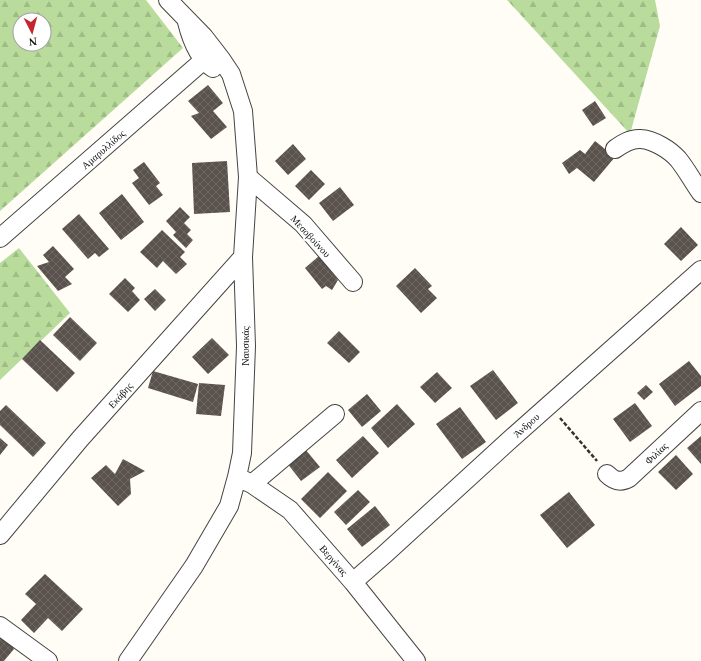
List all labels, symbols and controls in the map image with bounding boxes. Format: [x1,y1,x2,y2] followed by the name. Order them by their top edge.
[12,12,52,52] north arrow
[28,36,38,48] text: N
[79,128,127,171] street label: Αμαρυλλίδος
[289,213,333,260] street label: Μεσοβούνου
[240,326,251,366] street label: Ναυσικάς
[106,380,135,410] street label: Εκάβης
[511,411,541,440] street label: Άνδρου
[643,440,670,467] street label: Φιλίας
[317,543,350,578] street label: Βεργίνας

